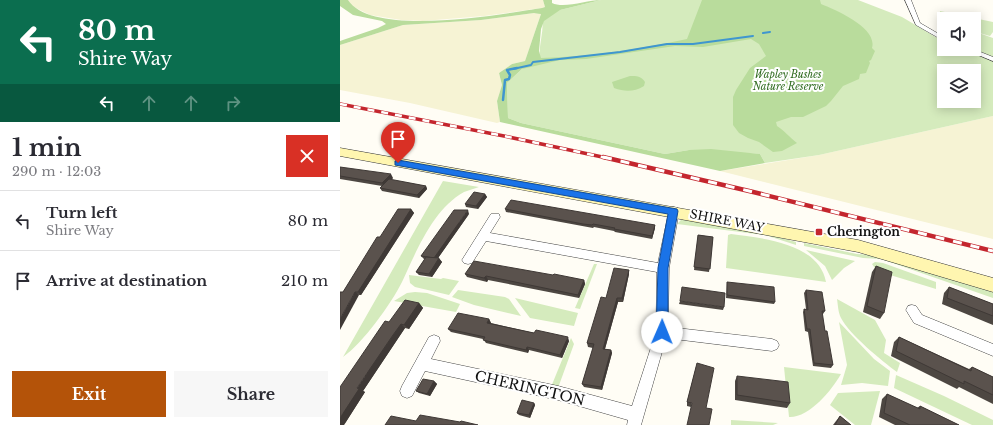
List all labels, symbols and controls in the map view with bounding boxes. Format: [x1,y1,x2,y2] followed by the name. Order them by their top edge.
[937,12,981,108] map controls
[937,12,981,56] button: sound
[78,13,155,48] text: 80 m
[12,16,64,68] icon: left
[78,48,172,70] text: Shire Way
[937,64,981,108] button: layers
[752,68,824,93] park label: Wapley Bushes Nature Reserve
[96,92,118,114] icon: left
[138,92,160,114] icon: ahead
[180,92,202,114] icon: ahead
[222,92,244,114] icon: right
[381,122,415,163] pin
[387,128,409,150] icon: arrive
[12,133,82,162] text: 1 min
[286,135,328,177] button: close
[12,163,101,180] text: 290 m · 12:03
[46,203,117,222] text: Turn left
[689,206,766,235] street label: SHIRE WAY
[12,210,34,232] icon: left
[288,211,328,230] text: 80 m
[46,222,114,239] text: Shire Way
[827,224,900,239] place label: Cherington
[814,227,824,237] marker: Cherington
[12,270,34,292] icon: arrive
[46,271,207,290] text: Arrive at destination
[281,271,328,290] text: 210 m
[641,311,683,353] position arrow
[473,367,587,409] street label: CHERINGTON
[12,371,166,417] button: Exit
[174,371,328,417] button: Share

